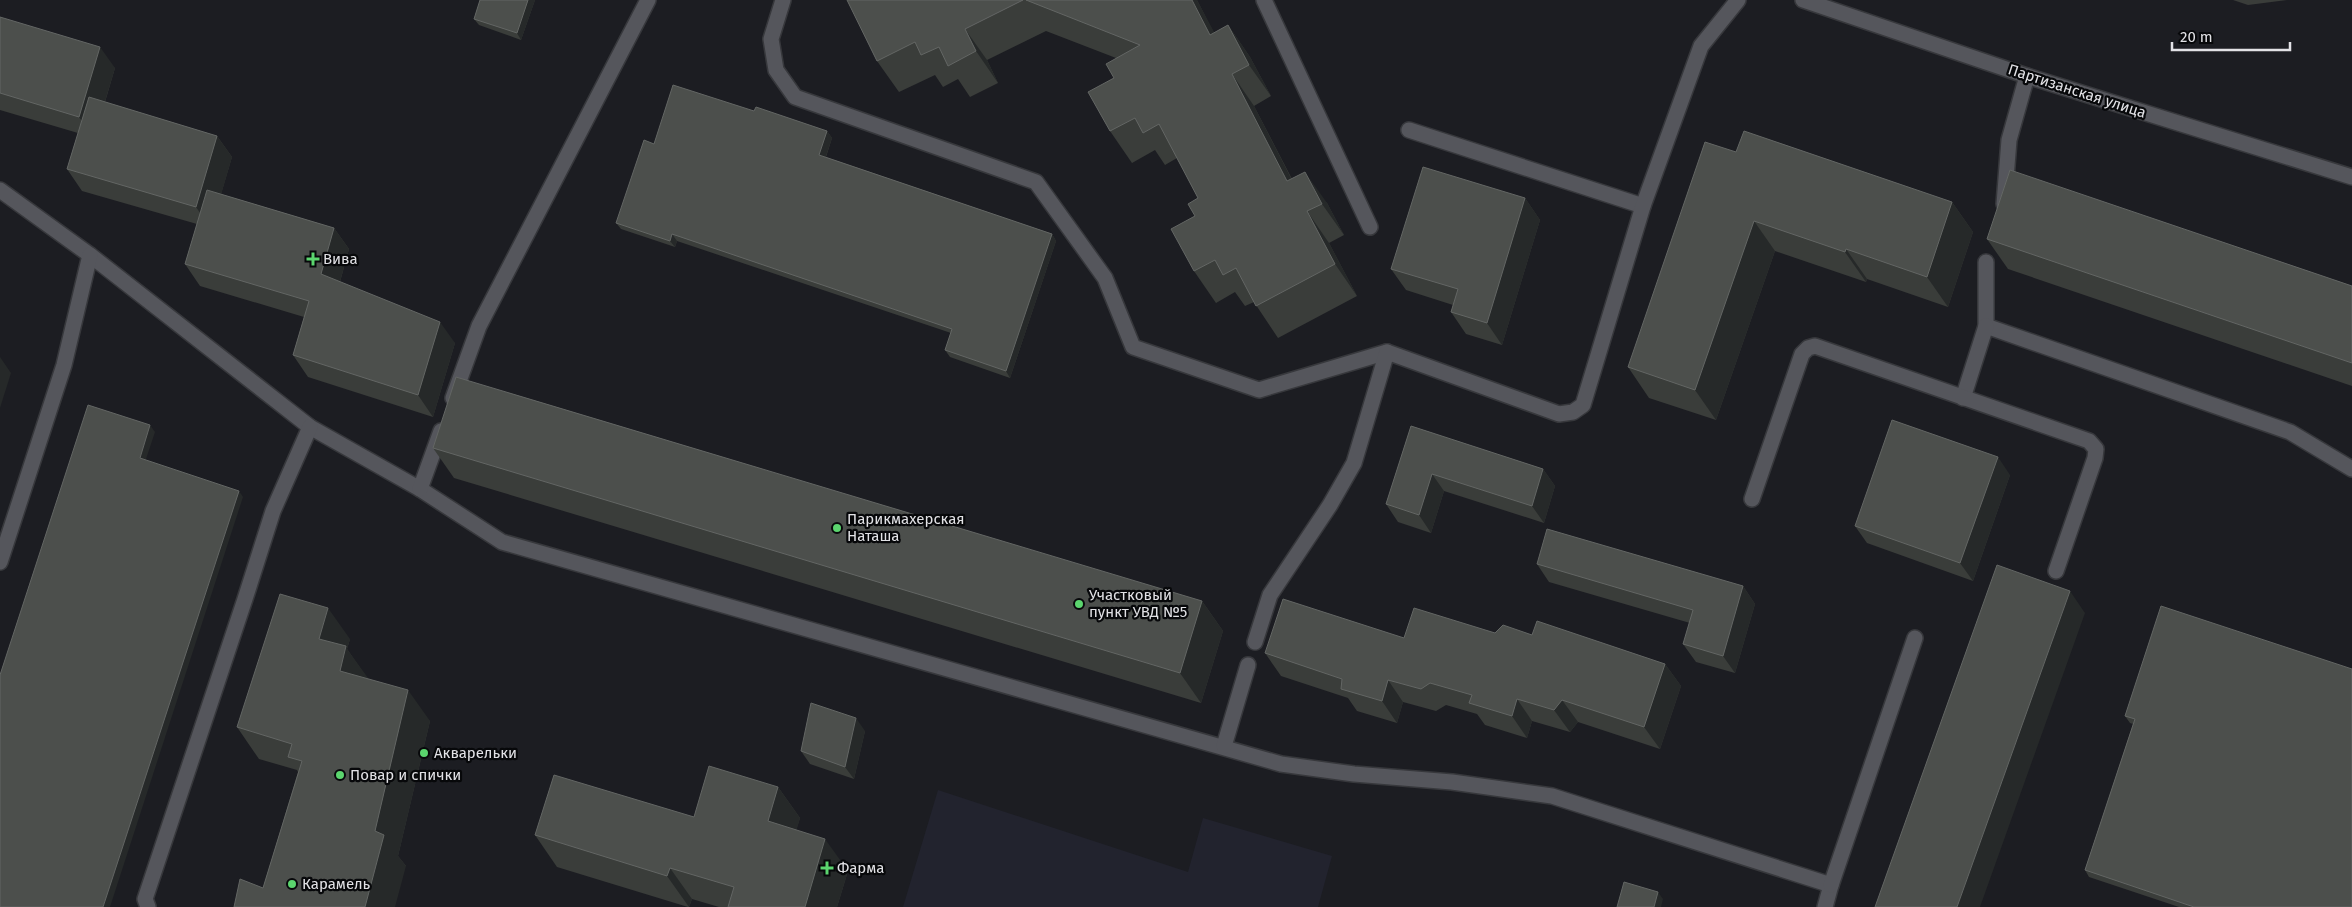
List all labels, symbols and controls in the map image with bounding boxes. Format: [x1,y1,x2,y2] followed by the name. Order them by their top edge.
[2172,20,2290,52] scale bar
[2180,28,2213,46] text: 20 m
[2006,60,2148,122] street label: Партизанская улица
[323,250,358,268] place label: Вива
[307,253,319,265] marker: Вива
[847,510,965,545] place label: Парикмахерская Наташа
[831,522,843,534] marker: Парикмахерская Наташа
[1089,586,1187,621] place label: Участковый пункт УВД №5
[1073,598,1085,610] marker: Участковый пункт УВД №5
[434,744,517,762] place label: Акварельки
[418,747,430,759] marker: Акварельки
[350,766,461,784] place label: Повар и спички
[334,769,346,781] marker: Повар и спички
[837,859,884,877] place label: Фарма
[821,862,833,874] marker: Фарма
[302,875,371,893] place label: Карамель
[286,878,298,890] marker: Карамель

